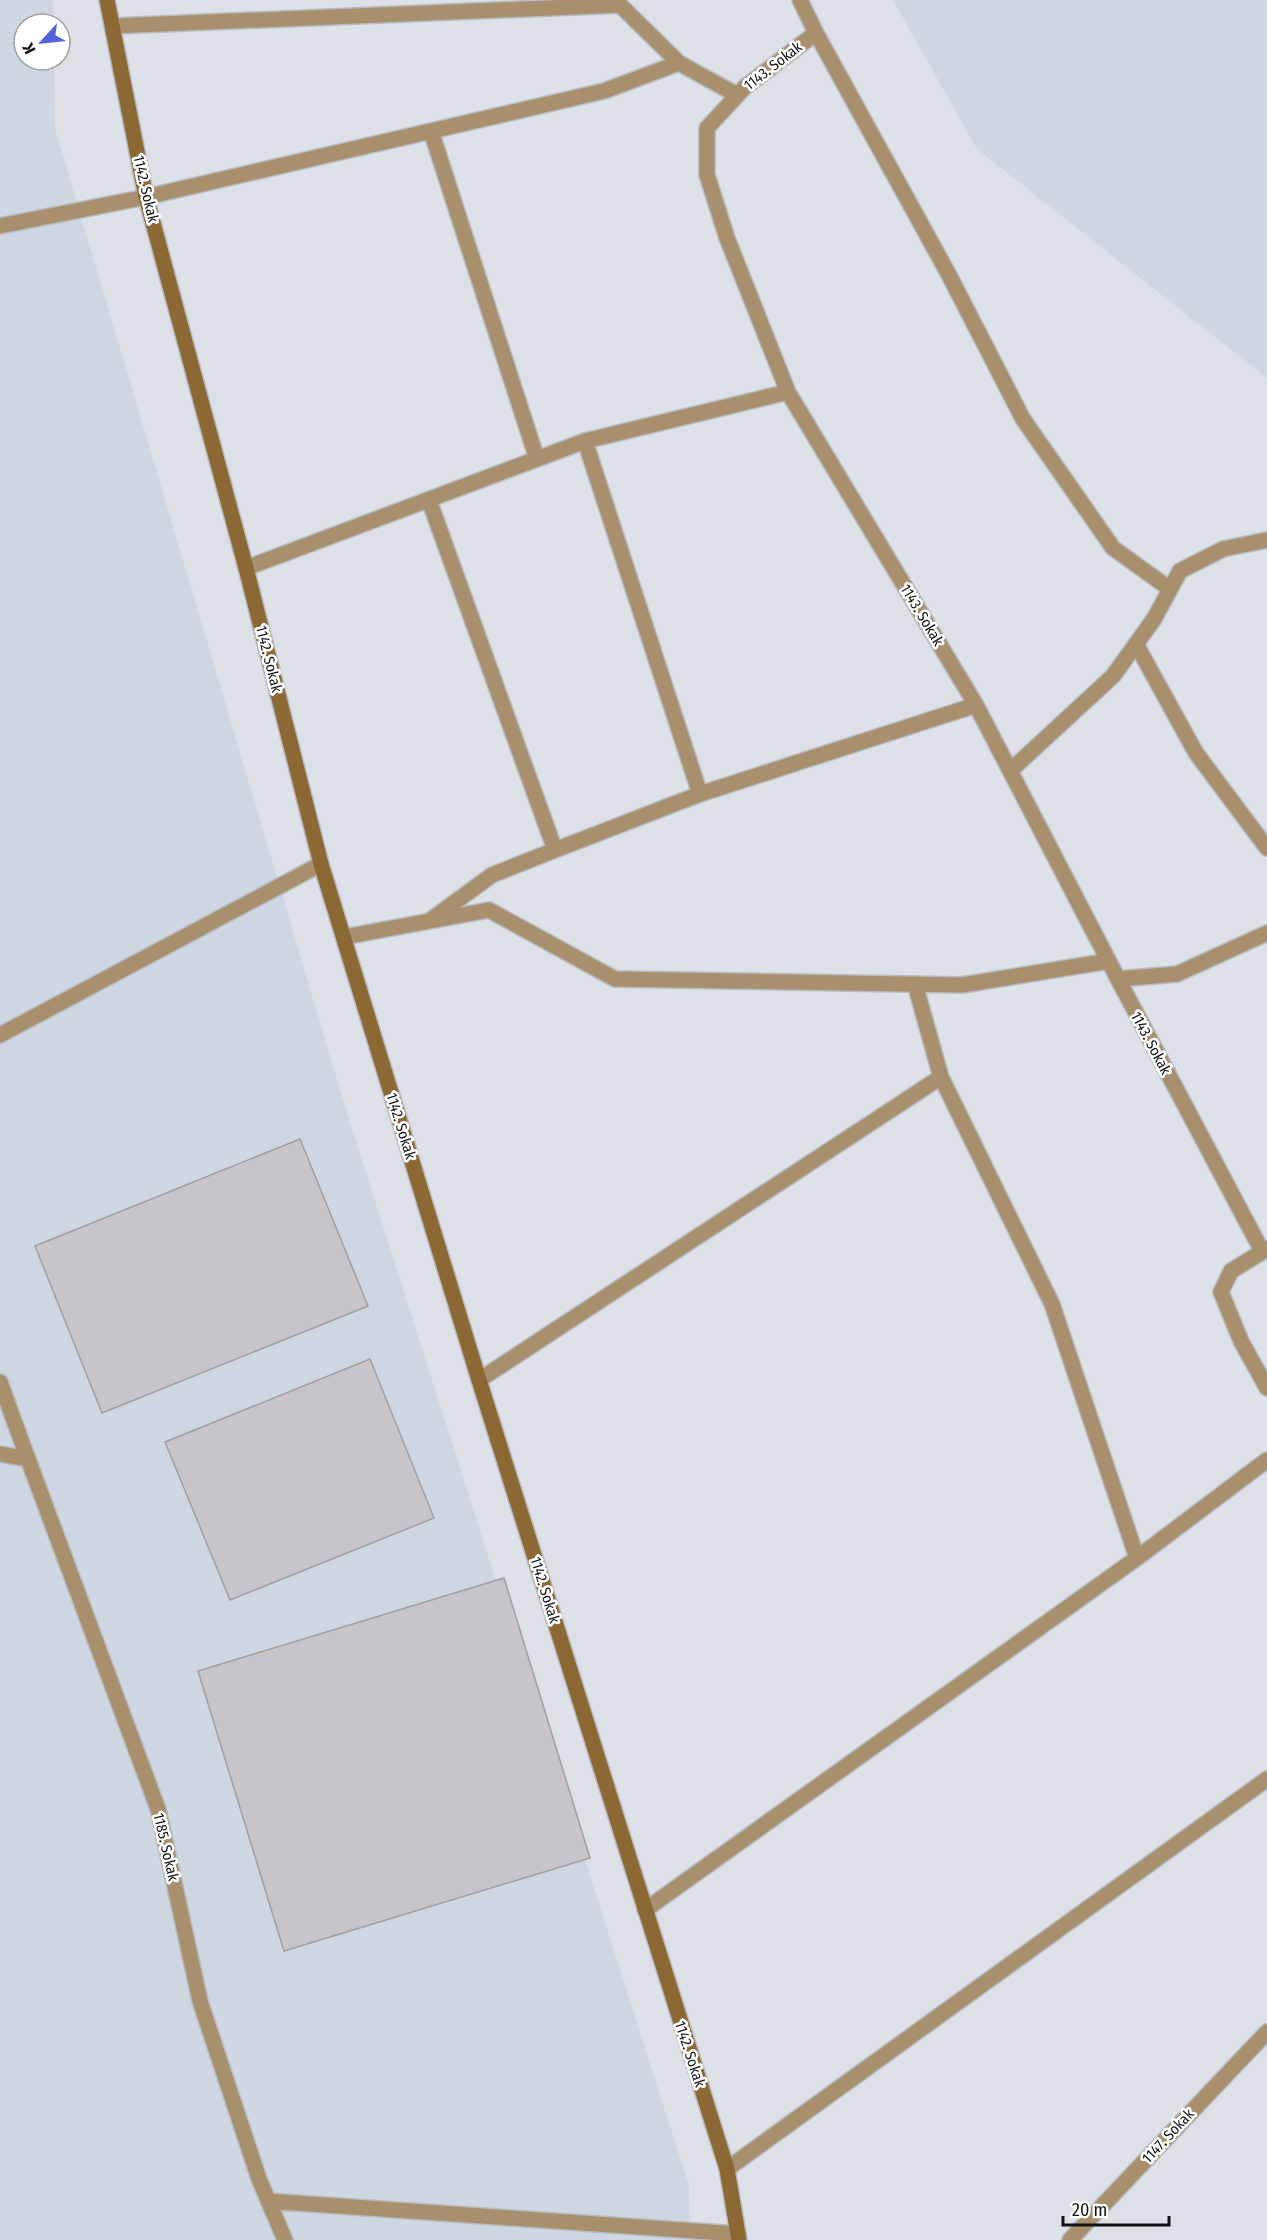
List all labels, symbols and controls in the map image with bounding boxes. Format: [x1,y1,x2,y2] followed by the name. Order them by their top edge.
[12,12,72,72] north arrow
[740,38,806,94] street label: 1143. Sokak
[18,40,40,57] text: K
[130,154,162,224] street label: 1142. Sokak
[897,581,947,649] street label: 1143. Sokak
[252,624,286,694] street label: 1142. Sokak
[1127,1009,1175,1077] street label: 1143. Sokak
[382,1091,420,1161] street label: 1142. Sokak
[526,1555,564,1625] street label: 1142. Sokak
[149,1811,183,1883] street label: 1185. Sokak
[671,2019,709,2089] street label: 1142. Sokak
[1138,2105,1198,2167] street label: 1147. Sokak
[1063,2189,1170,2227] scale bar
[1072,2199,1107,2221] text: 20 m

